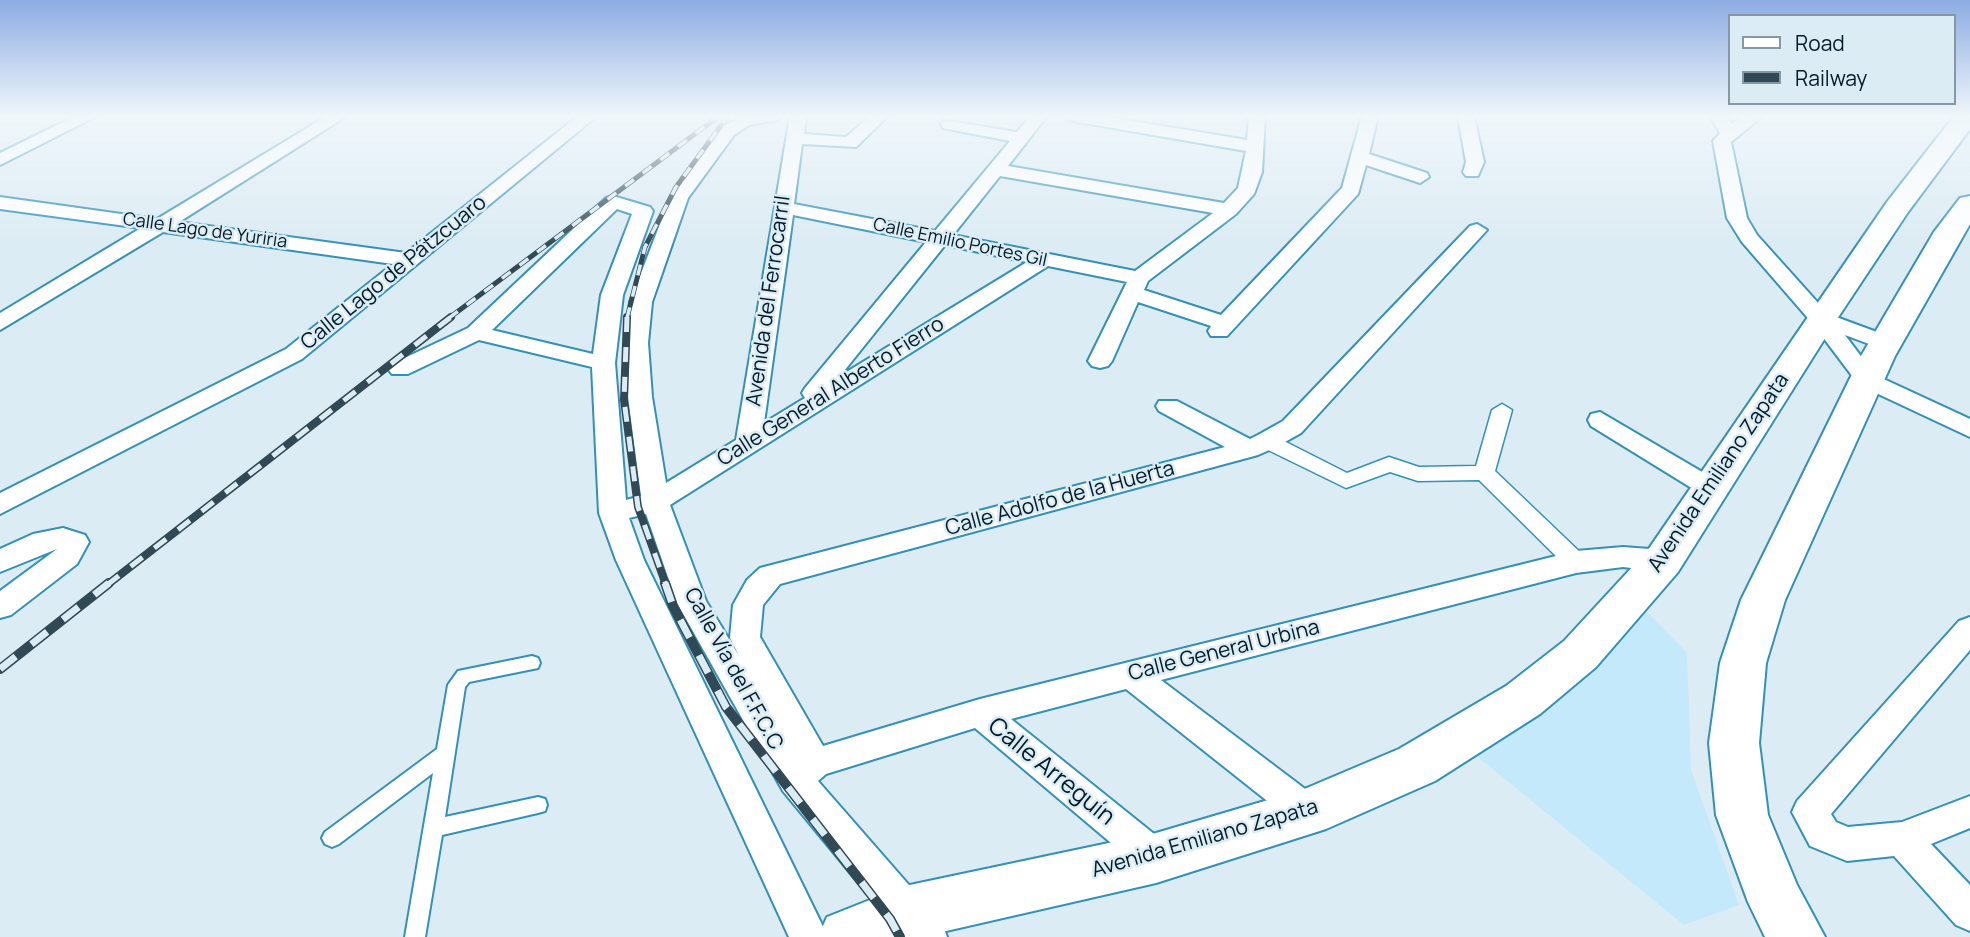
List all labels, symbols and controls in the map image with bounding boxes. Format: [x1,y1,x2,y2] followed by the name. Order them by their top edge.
[1728,14,1956,105] legend
[1795,29,1845,57] text: Road
[1795,64,1867,92] text: Railway
[296,190,492,356] street label: Calle Lago de Pátzcuaro
[742,194,796,408] street label: Avenida del Ferrocarril
[121,209,289,253] street label: Calle Lago de Yuriria
[871,214,1049,272] street label: Calle Emilio Portes Gil
[713,312,949,472] street label: Calle General Alberto Fierro
[1643,369,1795,577] street label: Avenida Emiliano Zapata
[943,456,1177,542] street label: Calle Adolfo de la Huerta
[678,584,788,754] street label: Calle Vía del F.F.C.C
[1126,615,1322,687] street label: Calle General Urbina
[982,712,1120,832] street label: Calle Arreguín
[1089,795,1321,883] street label: Avenida Emiliano Zapata

